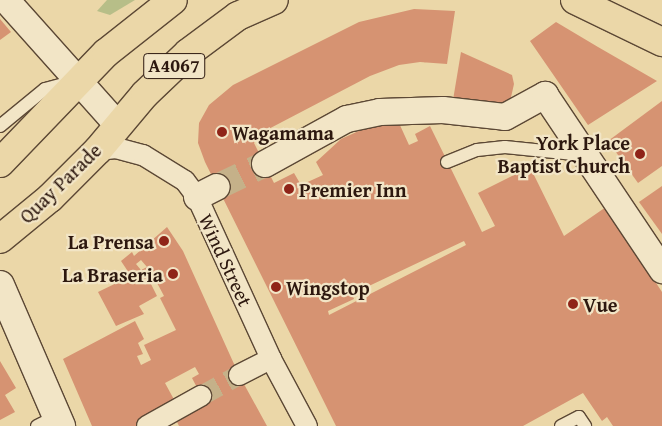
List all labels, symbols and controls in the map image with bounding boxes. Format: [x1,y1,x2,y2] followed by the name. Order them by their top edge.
[143,49,205,82] road number: A4067
[232,120,334,144] place label: Wagamama
[216,126,228,138] marker: Wagamama
[497,130,630,177] place label: York Place Baptist Church
[14,138,106,228] street label: Quay Parade
[634,148,646,160] marker: York Place Baptist Church
[299,177,406,201] place label: Premier Inn
[283,183,295,195] marker: Premier Inn
[194,210,258,310] street label: Wind Street
[68,229,154,253] place label: La Prensa
[158,235,170,247] marker: La Prensa
[62,262,163,286] place label: La Braseria
[167,268,179,280] marker: La Braseria
[286,275,370,299] place label: Wingstop
[270,281,282,293] marker: Wingstop
[583,292,618,316] place label: Vue
[567,298,579,310] marker: Vue

